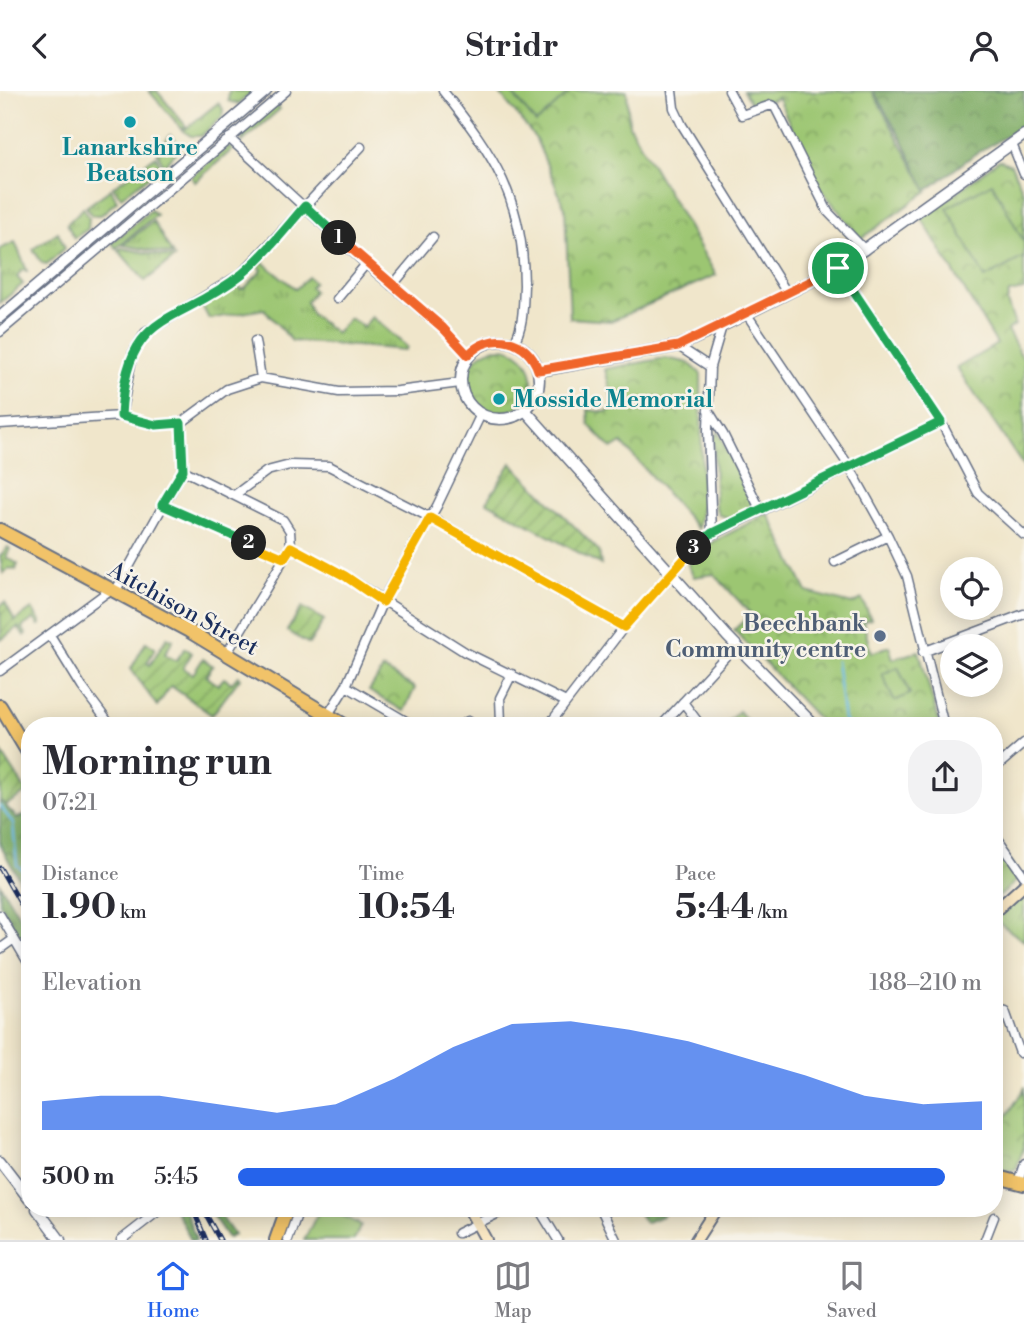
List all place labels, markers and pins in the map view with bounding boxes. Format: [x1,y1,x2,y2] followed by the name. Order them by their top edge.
[122,114,138,130] marker: Lanarkshire Beatson
[62,134,198,188] place label: Lanarkshire Beatson
[322,221,356,255] pin: 1
[808,238,868,298] pin
[513,386,713,414] place label: Mosside Memorial
[491,391,507,407] marker: Mosside Memorial
[232,525,266,561] pin: 2
[676,531,712,566] pin: 3
[665,610,867,664] place label: Beechbank Community centre
[872,628,888,644] marker: Beechbank Community centre

